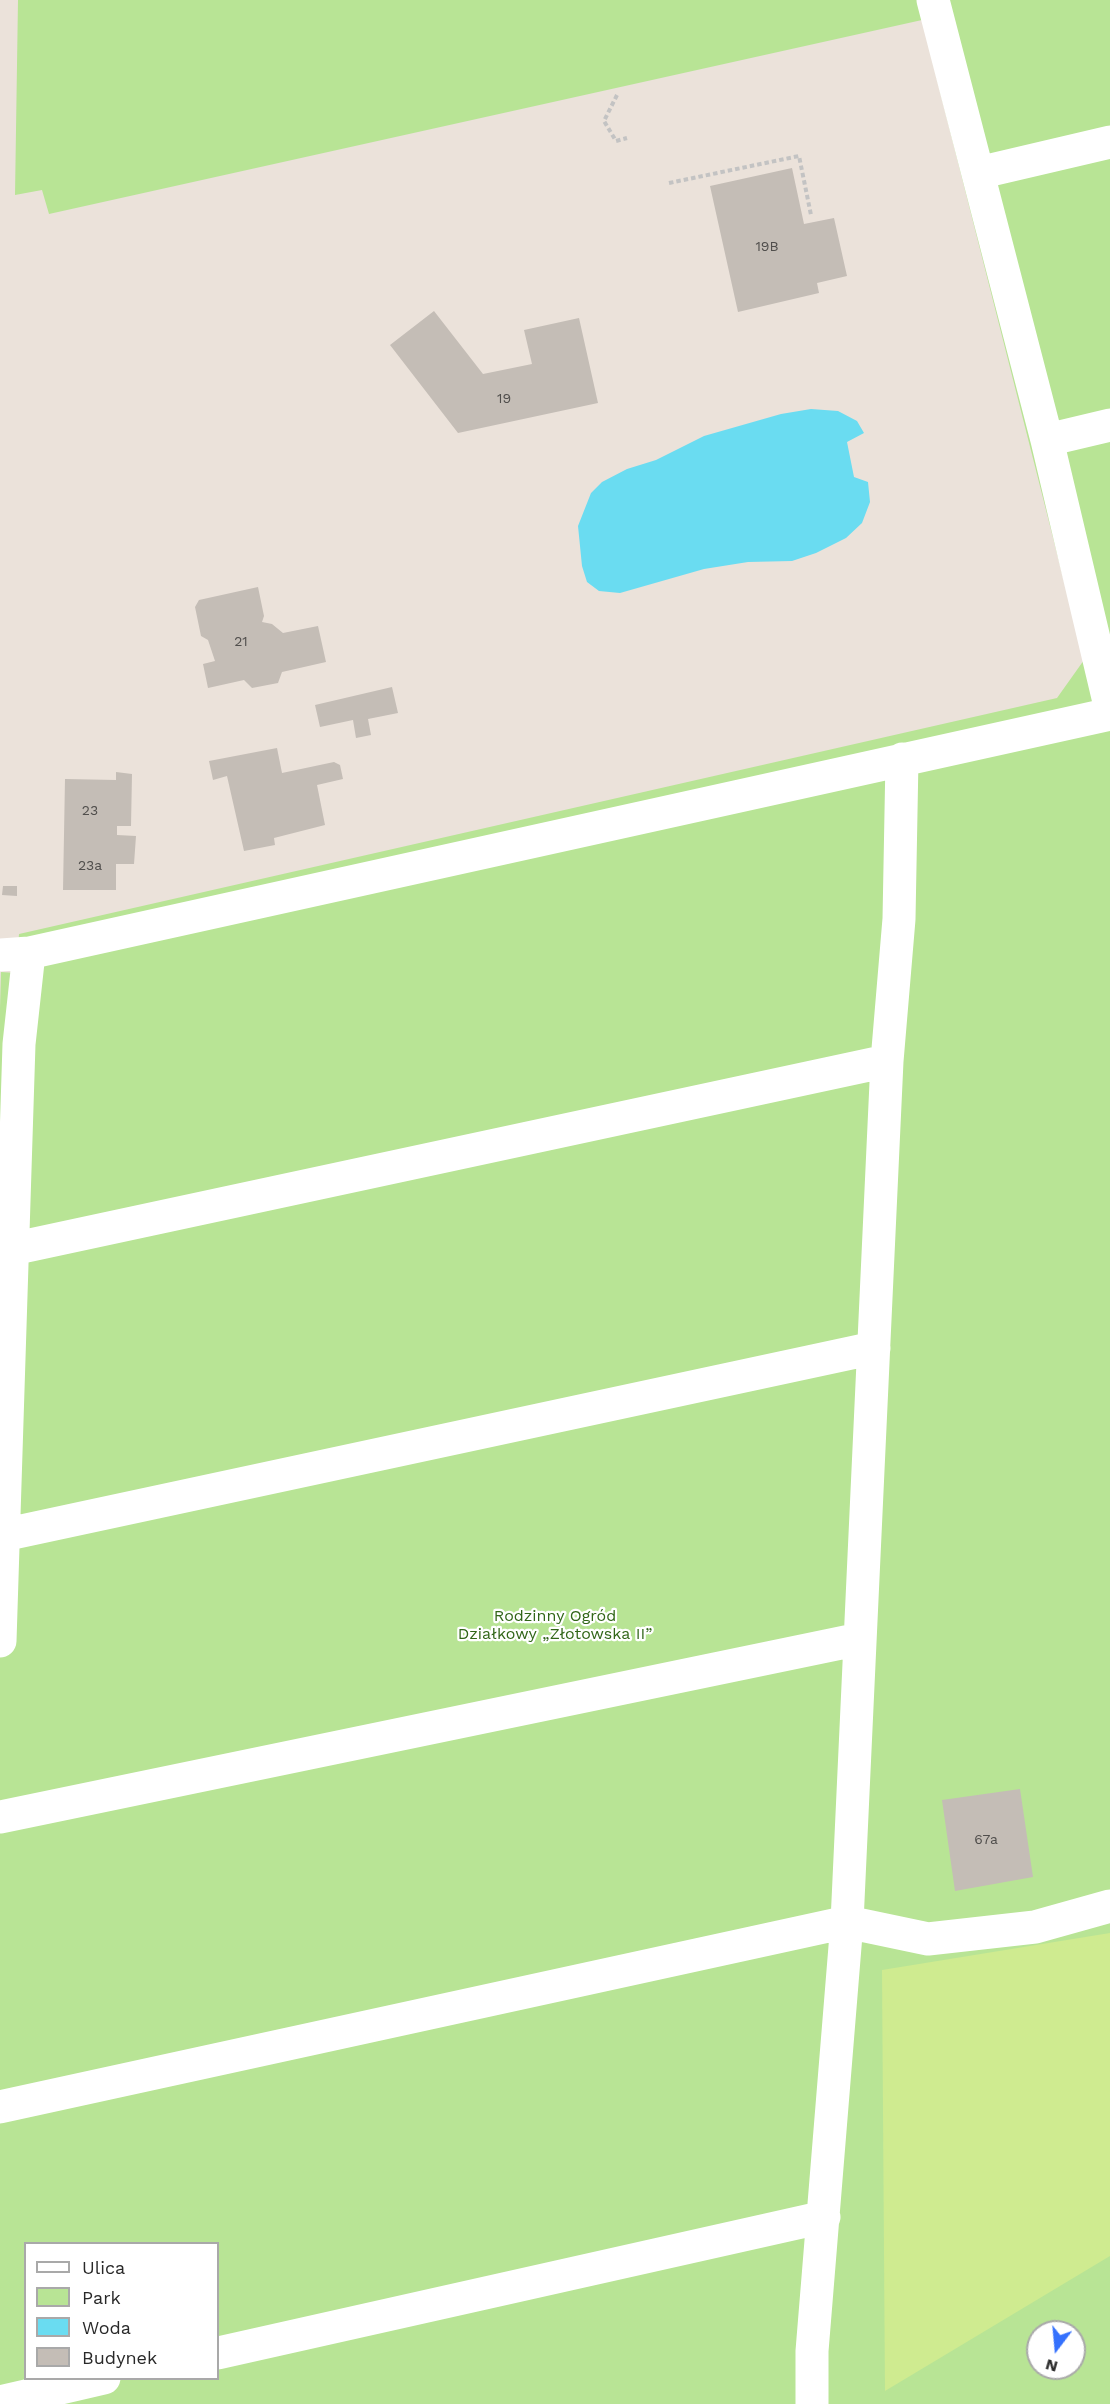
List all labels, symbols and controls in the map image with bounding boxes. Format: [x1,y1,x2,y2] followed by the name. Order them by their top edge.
[755,239,779,255] house number: 19B
[497,391,511,407] house number: 19
[234,634,248,650] house number: 21
[82,803,98,819] house number: 23
[78,858,102,874] house number: 23a
[458,1606,652,1644] park label: Rodzinny Ogród Działkowy „Złotowska II”
[974,1832,998,1848] house number: 67a
[24,2242,219,2380] legend
[82,2257,125,2278] text: Ulica
[82,2287,121,2308] text: Park
[82,2317,131,2338] text: Woda
[1026,2320,1086,2380] north arrow
[82,2347,157,2368] text: Budynek
[1043,2355,1060,2377] text: N

